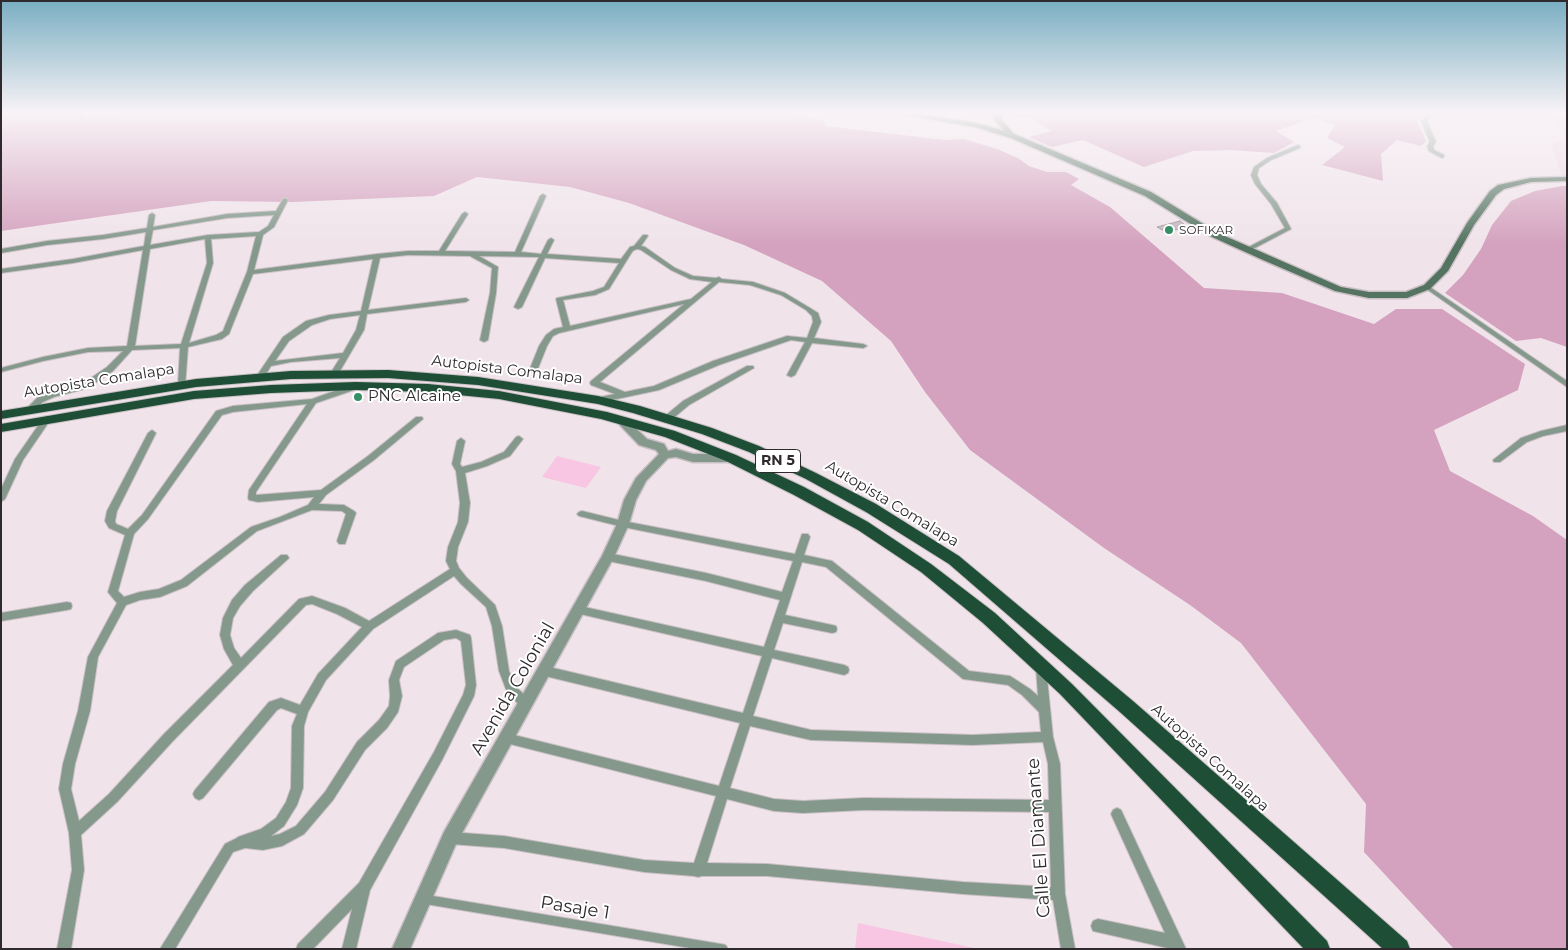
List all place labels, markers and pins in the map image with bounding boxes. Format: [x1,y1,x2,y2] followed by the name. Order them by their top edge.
[1179,223,1233,237] place label: SOFIKAR
[1163,224,1175,236] marker: SOFIKAR
[368,388,461,406] place label: PNC Alcaine
[352,391,364,403] marker: PNC Alcaine

